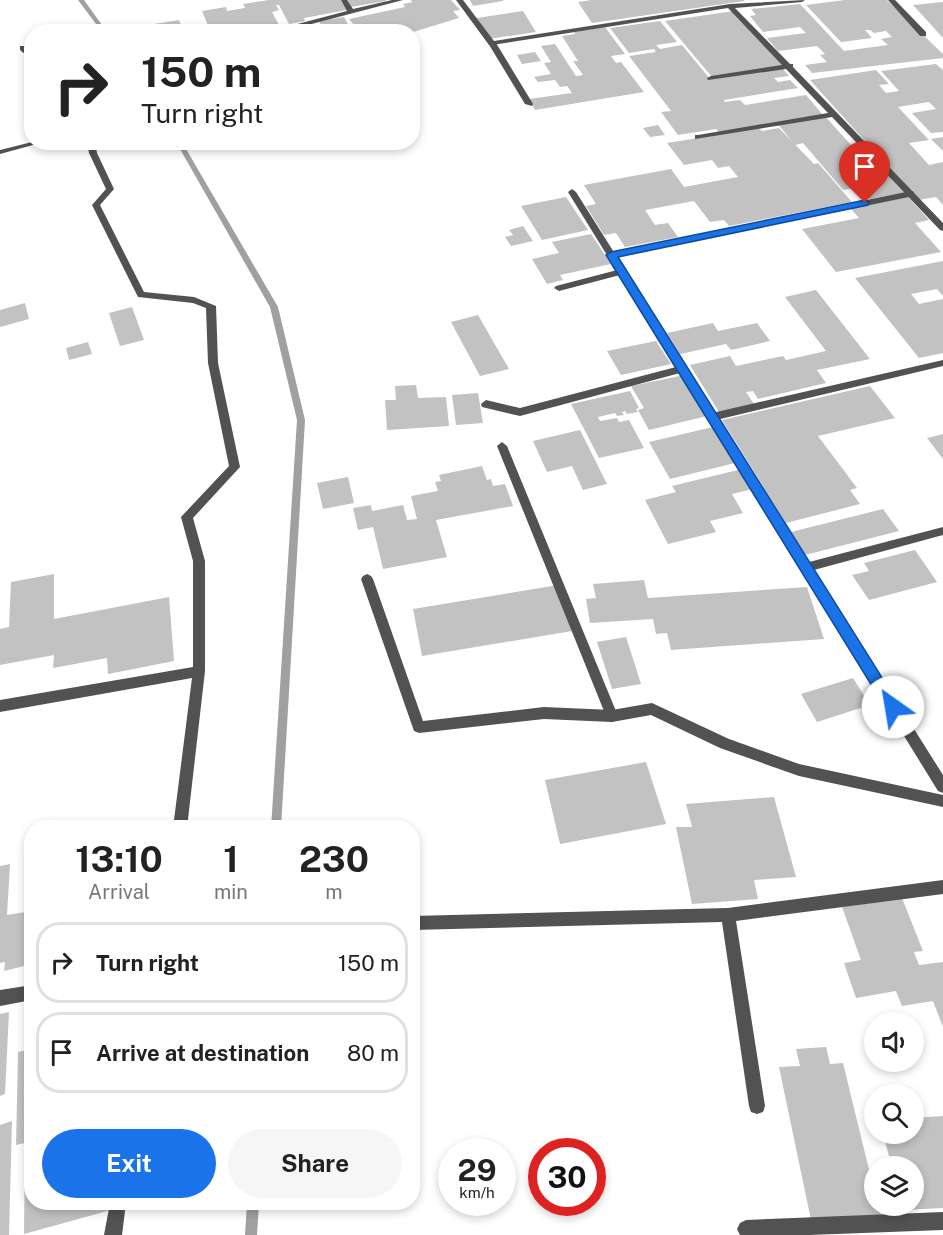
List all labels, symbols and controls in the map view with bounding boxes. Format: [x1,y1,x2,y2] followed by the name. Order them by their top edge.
[141,47,261,96] text: 150 m
[42,48,120,126] icon: right
[141,97,264,129] text: Turn right
[839,141,890,203] pin
[848,150,881,183] icon: arrive
[861,675,925,739] position arrow
[75,838,163,880] text: 13:10
[223,838,239,880] text: 1
[299,838,369,880] text: 230
[88,880,150,904] text: Arrival
[214,880,248,904] text: min
[325,880,343,904] text: m
[45,946,78,979] icon: right
[96,950,199,976] text: Turn right
[338,950,399,976] text: 150 m
[864,1012,924,1216] map controls
[864,1012,924,1072] button: sound
[45,1036,78,1069] icon: arrive
[96,1040,309,1066] text: Arrive at destination
[347,1040,399,1066] text: 80 m
[864,1084,924,1144] button: search
[42,1129,216,1198] button: Exit
[228,1129,402,1198] button: Share
[528,1138,606,1216] speed limit sign: 30
[458,1152,496,1188] text: 29
[864,1156,924,1216] button: layers
[459,1184,495,1201] text: km/h

